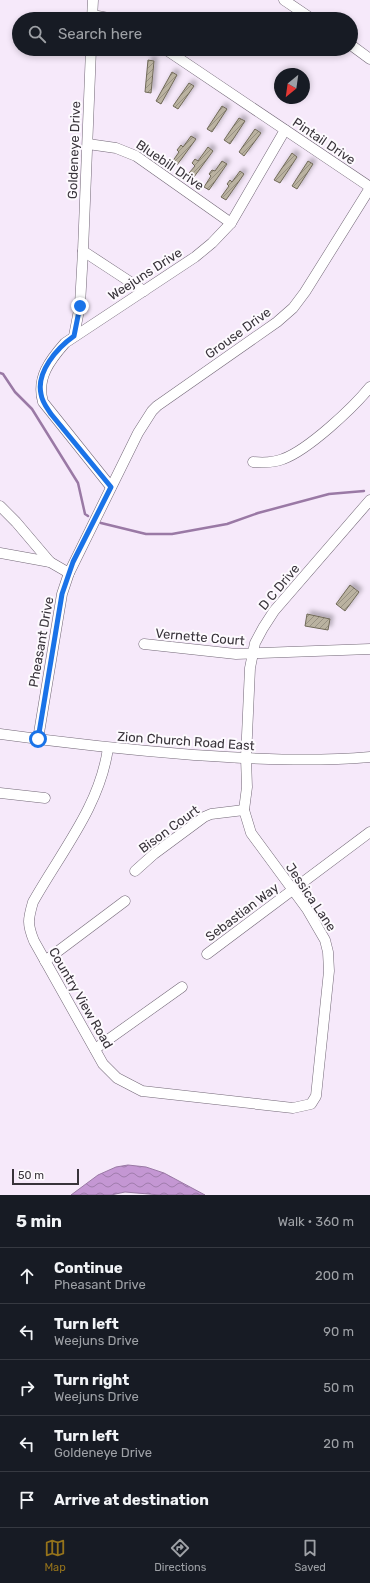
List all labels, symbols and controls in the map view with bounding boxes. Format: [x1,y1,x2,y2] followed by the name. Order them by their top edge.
[12,12,358,56] search box
[26,23,48,45] icon: search
[58,25,142,43] text: Search here
[274,68,310,104] north arrow
[65,101,83,199] street label: Goldeneye Drive
[290,115,358,167] street label: Pintail Drive
[133,137,207,193] street label: Bluebill Drive
[105,245,185,303] street label: Weejuns Drive
[71,297,89,315] route end
[202,304,274,362] street label: Grouse Drive
[255,561,303,613] street label: D C Drive
[26,595,56,689] street label: Pheasant Drive
[155,626,245,648] street label: Vernette Court
[117,729,255,753] street label: Zion Church Road East
[29,730,47,748] route start
[136,802,202,856] street label: Bison Court
[283,860,339,934] street label: Jessica Lane
[203,880,281,944] street label: Sebastian Way
[46,945,116,1051] street label: Country View Road
[12,1167,79,1186] scale bar
[18,1169,44,1182] text: 50 m
[16,1211,62,1231] text: 5 min
[278,1214,354,1229] text: Walk · 360 m
[54,1259,123,1277] text: Continue
[16,1265,38,1287] icon: ahead
[315,1268,354,1283] text: 200 m
[54,1277,146,1292] text: Pheasant Drive
[54,1315,119,1333] text: Turn left
[16,1321,38,1343] icon: left
[323,1324,354,1339] text: 90 m
[54,1333,139,1348] text: Weejuns Drive
[54,1371,129,1389] text: Turn right
[16,1377,38,1399] icon: right
[323,1380,354,1395] text: 50 m
[54,1389,139,1404] text: Weejuns Drive
[54,1427,119,1445] text: Turn left
[16,1433,38,1455] icon: left
[323,1436,354,1451] text: 20 m
[54,1445,152,1460] text: Goldeneye Drive
[16,1489,38,1511] icon: arrive
[54,1491,209,1509] text: Arrive at destination
[44,1537,66,1574] tab: Map
[154,1537,206,1574] tab: Directions
[295,1537,326,1574] tab: Saved

